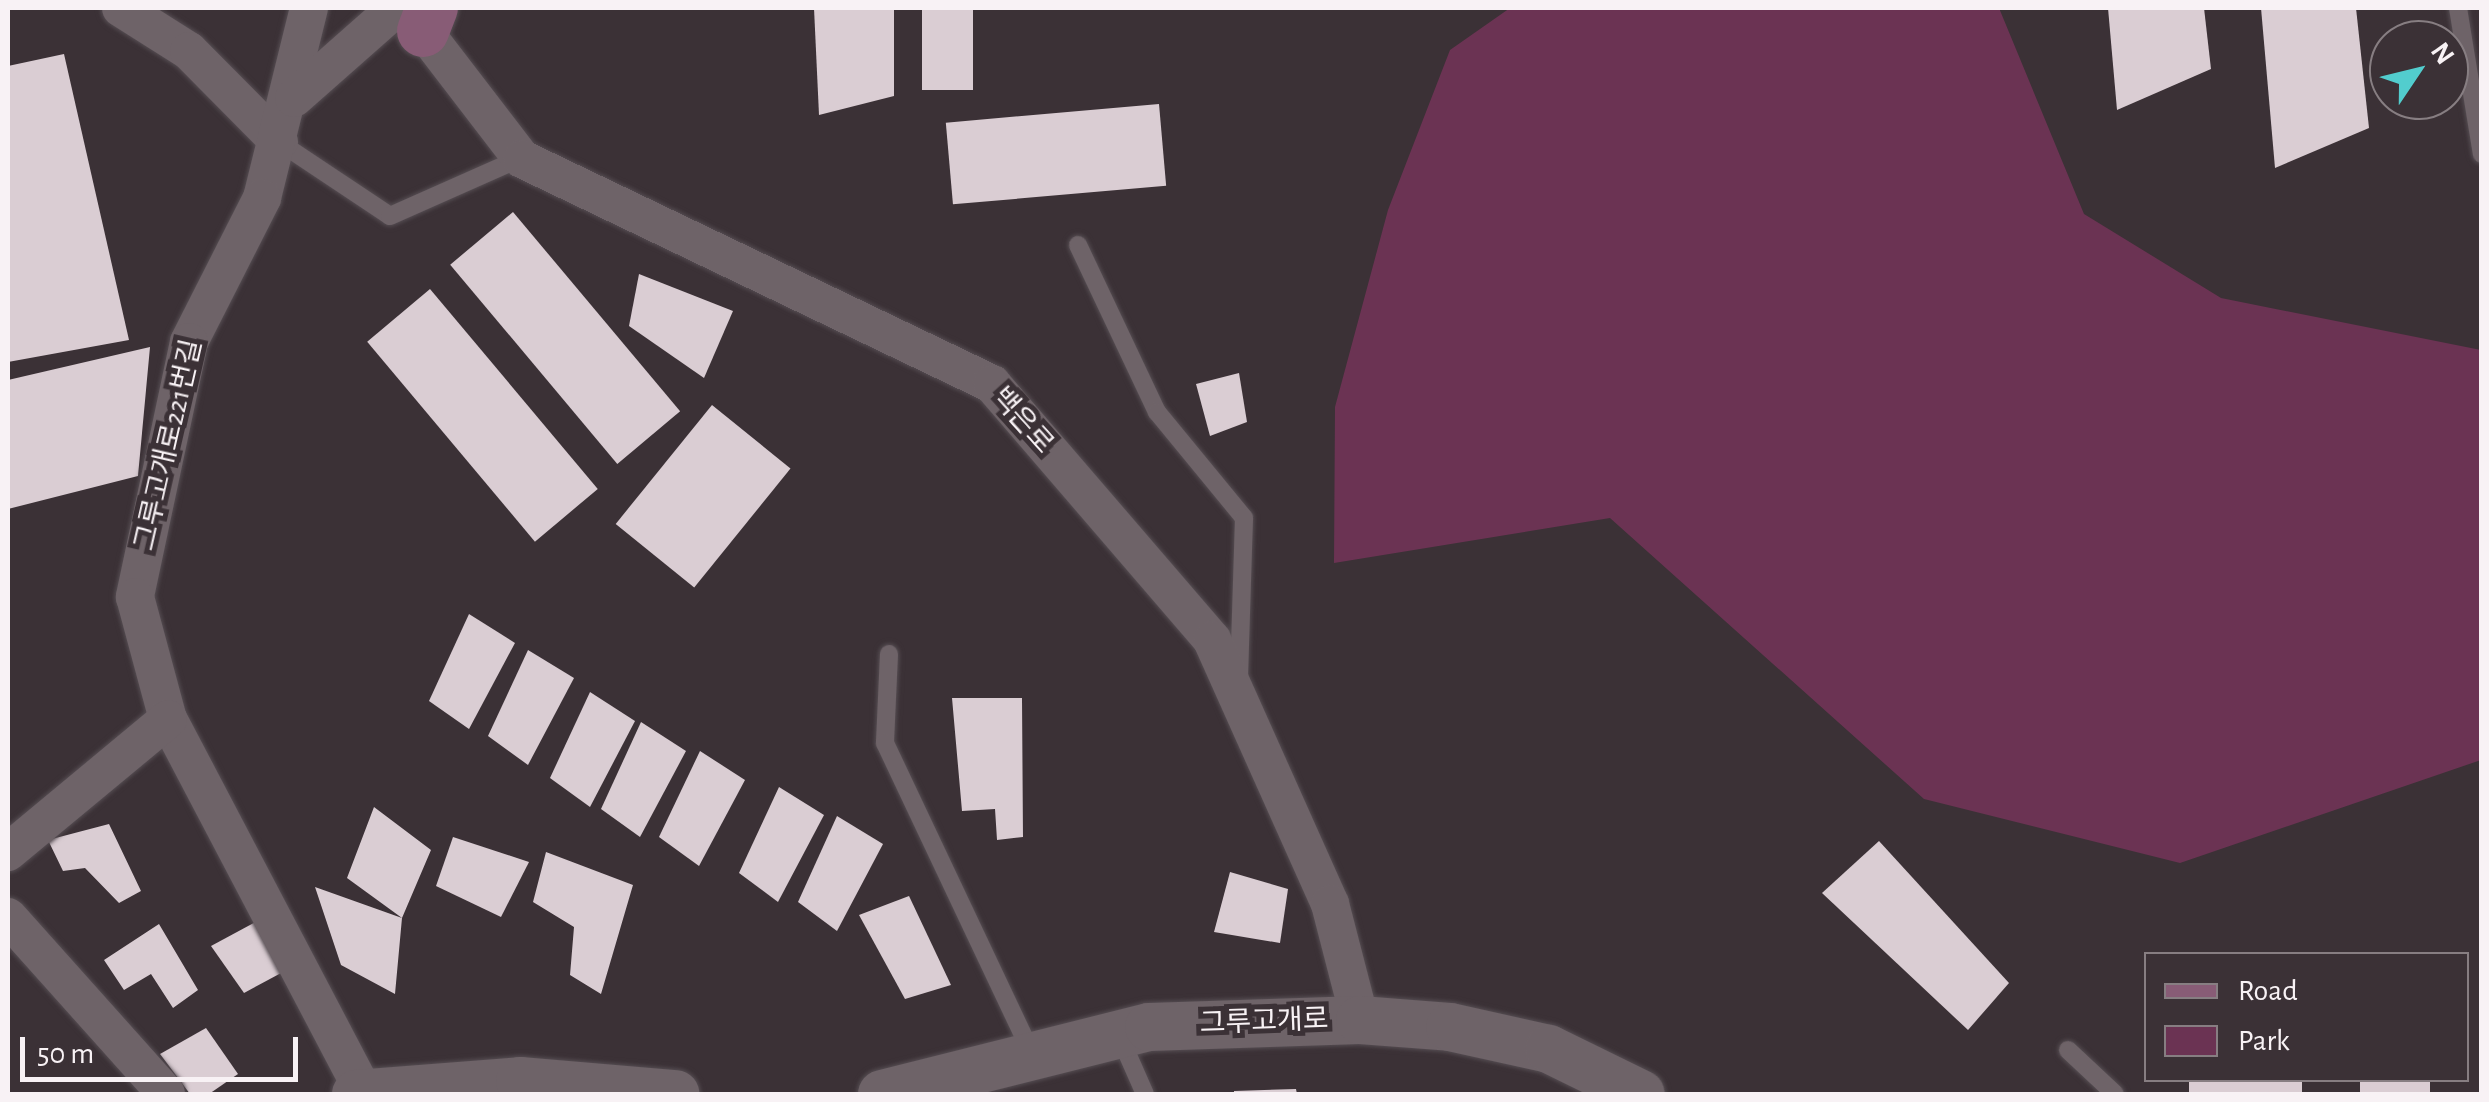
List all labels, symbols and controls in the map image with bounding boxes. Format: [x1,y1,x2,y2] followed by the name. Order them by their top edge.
[2369,20,2469,120] north arrow
[2425,38,2459,70] text: N
[128,336,210,554] street label: 그루고개로221번길
[984,381,1060,461] street label: 백은로
[2144,952,2469,1082] legend
[2238,976,2298,1006] text: Road
[1199,1003,1329,1041] street label: 그루고개로
[25,1017,302,1079] scale bar
[2238,1026,2290,1056] text: Park
[37,1039,94,1069] text: 50 m

